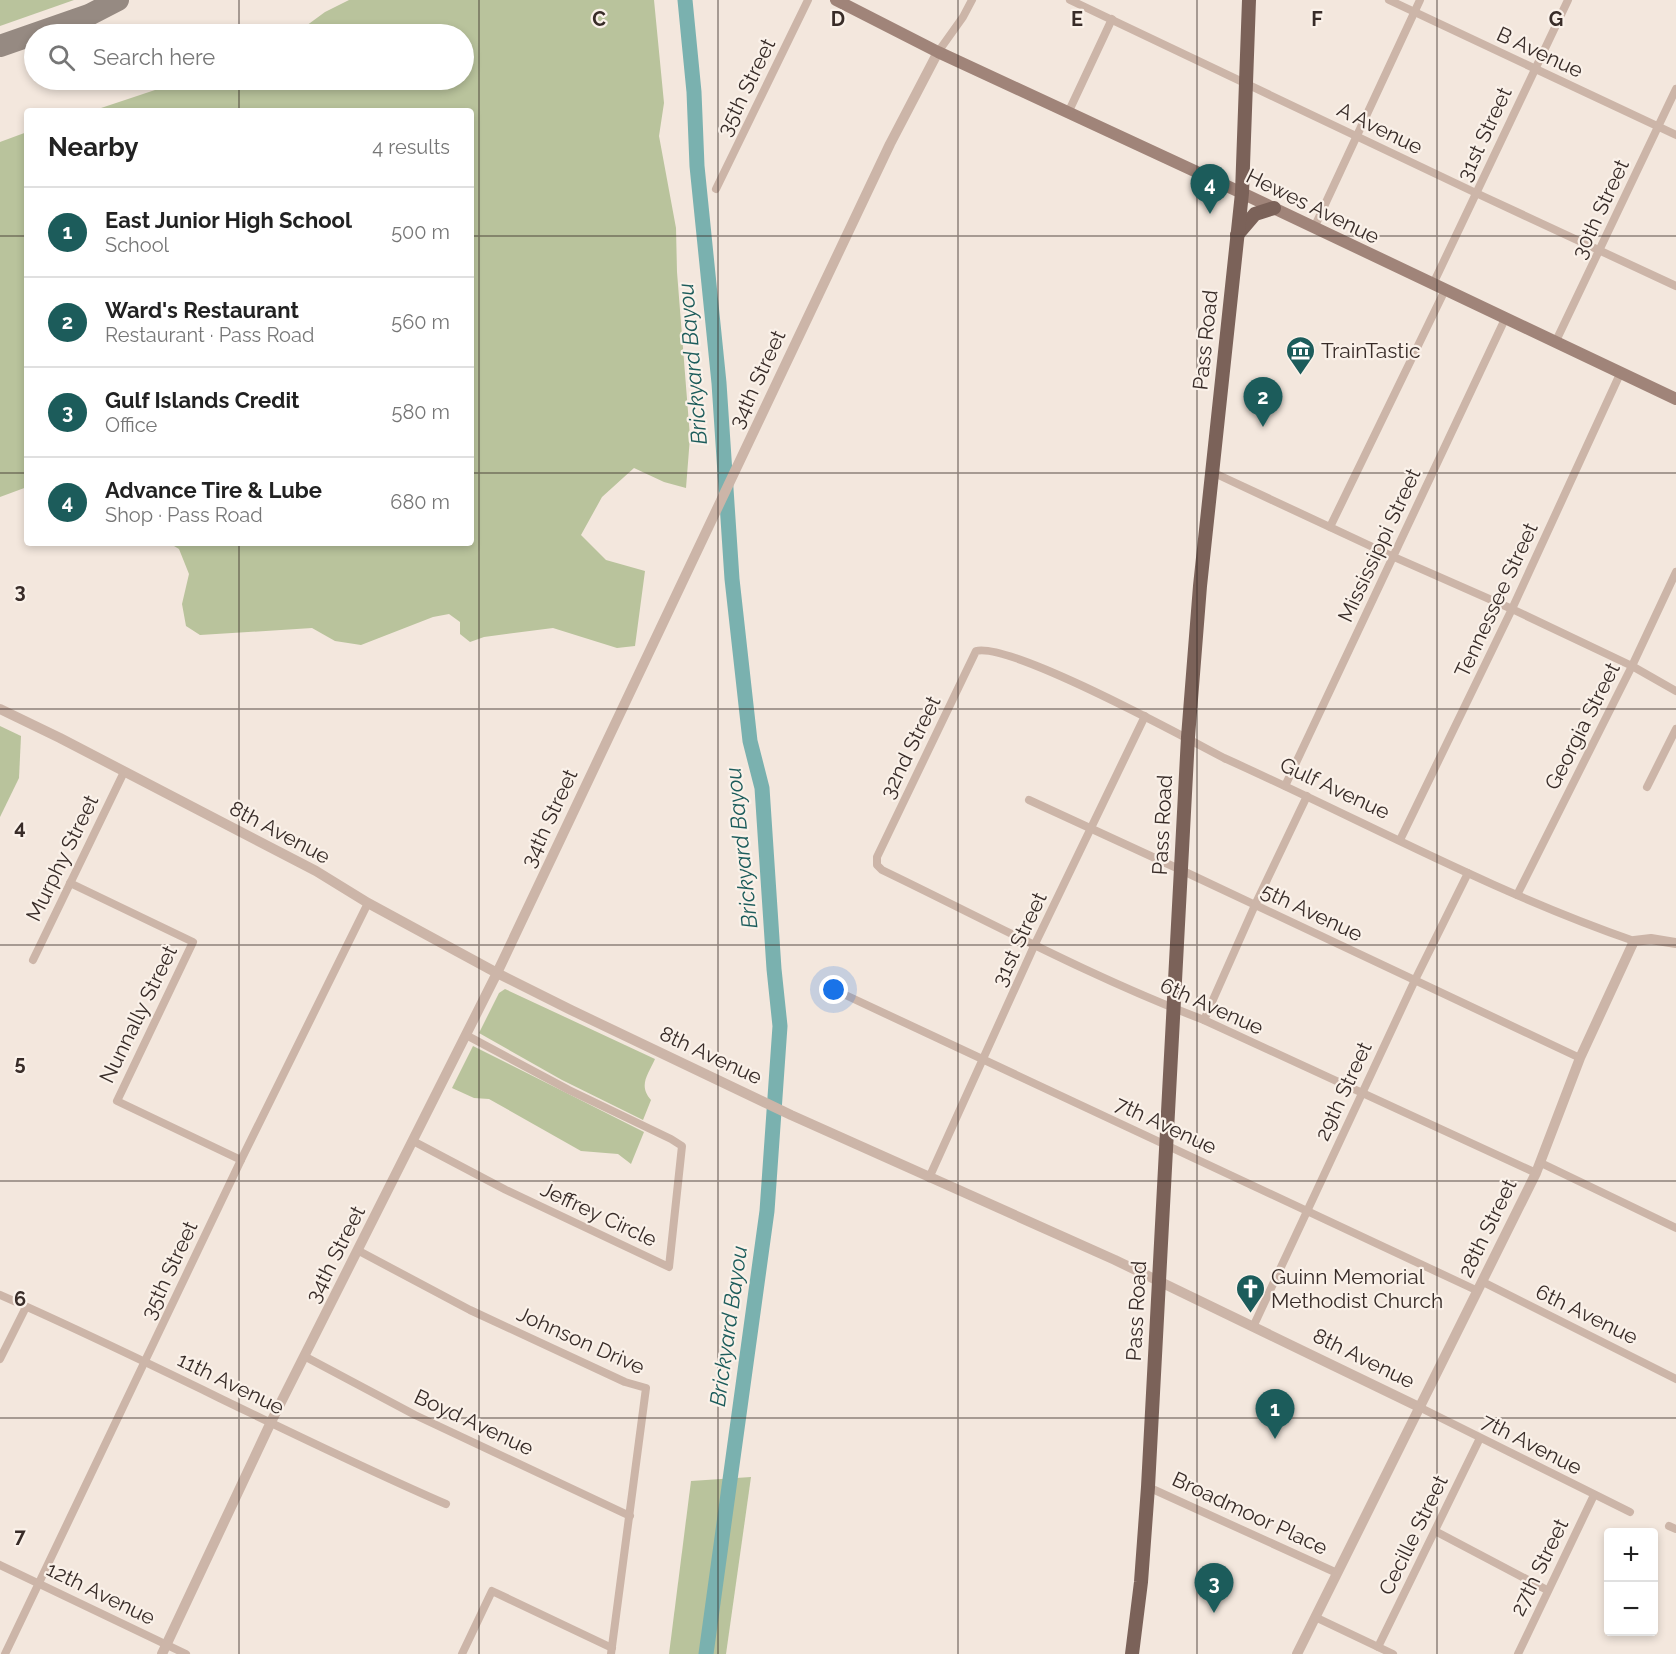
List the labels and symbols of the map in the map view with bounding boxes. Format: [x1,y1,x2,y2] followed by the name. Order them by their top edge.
[592,7,606,31] text: C
[831,7,845,31] text: D
[1071,7,1083,31] text: E
[1311,7,1323,31] text: F
[1549,7,1563,31] text: G
[1493,21,1587,83] street label: B Avenue
[712,34,780,140] street label: 35th Street
[1451,83,1517,185] street label: 31st Street
[1333,97,1427,159] street label: A Avenue
[1566,155,1634,263] street label: 30th Street
[1242,163,1384,249] street label: Hewes Avenue
[1190,164,1230,214] pin: 4
[672,282,712,446] water label: Brickyard Bayou
[1187,289,1223,391] street label: Pass Road
[723,326,791,432] street label: 34th Street
[1284,334,1316,376] museum icon: TrainTastic
[1321,338,1421,363] place label: TrainTastic
[1244,378,1282,427] pin: 2
[1332,464,1426,626] street label: Mississippi Street
[1449,519,1543,681] street label: Tennessee Street
[14,579,26,603] text: 3
[1539,658,1625,794] street label: Georgia Street
[874,692,946,802] street label: 32nd Street
[1276,752,1394,824] street label: Gulf Avenue
[515,765,583,871] street label: 34th Street
[720,766,762,930] water label: Brickyard Bayou
[1147,774,1177,876] street label: Pass Road
[21,791,103,925] street label: Murphy Street
[226,795,334,869] street label: 8th Avenue
[14,815,26,839] text: 4
[1257,878,1367,946] street label: 5th Avenue
[986,888,1052,990] street label: 31st Street
[94,941,182,1087] street label: Nunnally Street
[1157,972,1267,1040] street label: 6th Avenue
[819,975,848,1004] your location
[656,1020,766,1090] street label: 8th Avenue
[1309,1038,1377,1144] street label: 29th Street
[14,1051,26,1075] text: 5
[1111,1091,1221,1159] street label: 7th Avenue
[1452,1175,1522,1281] street label: 28th Street
[537,1176,661,1252] street label: Jeffrey Circle
[300,1201,370,1307] street label: 34th Street
[135,1217,203,1323] street label: 35th Street
[704,1244,752,1408] water label: Brickyard Bayou
[1121,1260,1151,1362] street label: Pass Road
[1271,1264,1443,1313] place label: Guinn Memorial Methodist Church
[1234,1272,1266,1314] church icon: Guinn Memorial Methodist Church
[1532,1279,1642,1349] street label: 6th Avenue
[14,1287,26,1311] text: 6
[513,1301,649,1379] street label: Johnson Drive
[1309,1323,1419,1393] street label: 8th Avenue
[174,1346,288,1420] street label: 11th Avenue
[410,1384,538,1460] street label: Boyd Avenue
[1256,1390,1294,1439] pin: 1
[1478,1408,1586,1480] street label: 7th Avenue
[1168,1466,1332,1560] street label: Broadmoor Place
[1373,1471,1453,1599] street label: Cecille Street
[1505,1514,1573,1620] street label: 27th Street
[14,1524,26,1548] text: 7
[43,1556,159,1630] street label: 12th Avenue
[1194,1564,1234,1613] pin: 3

